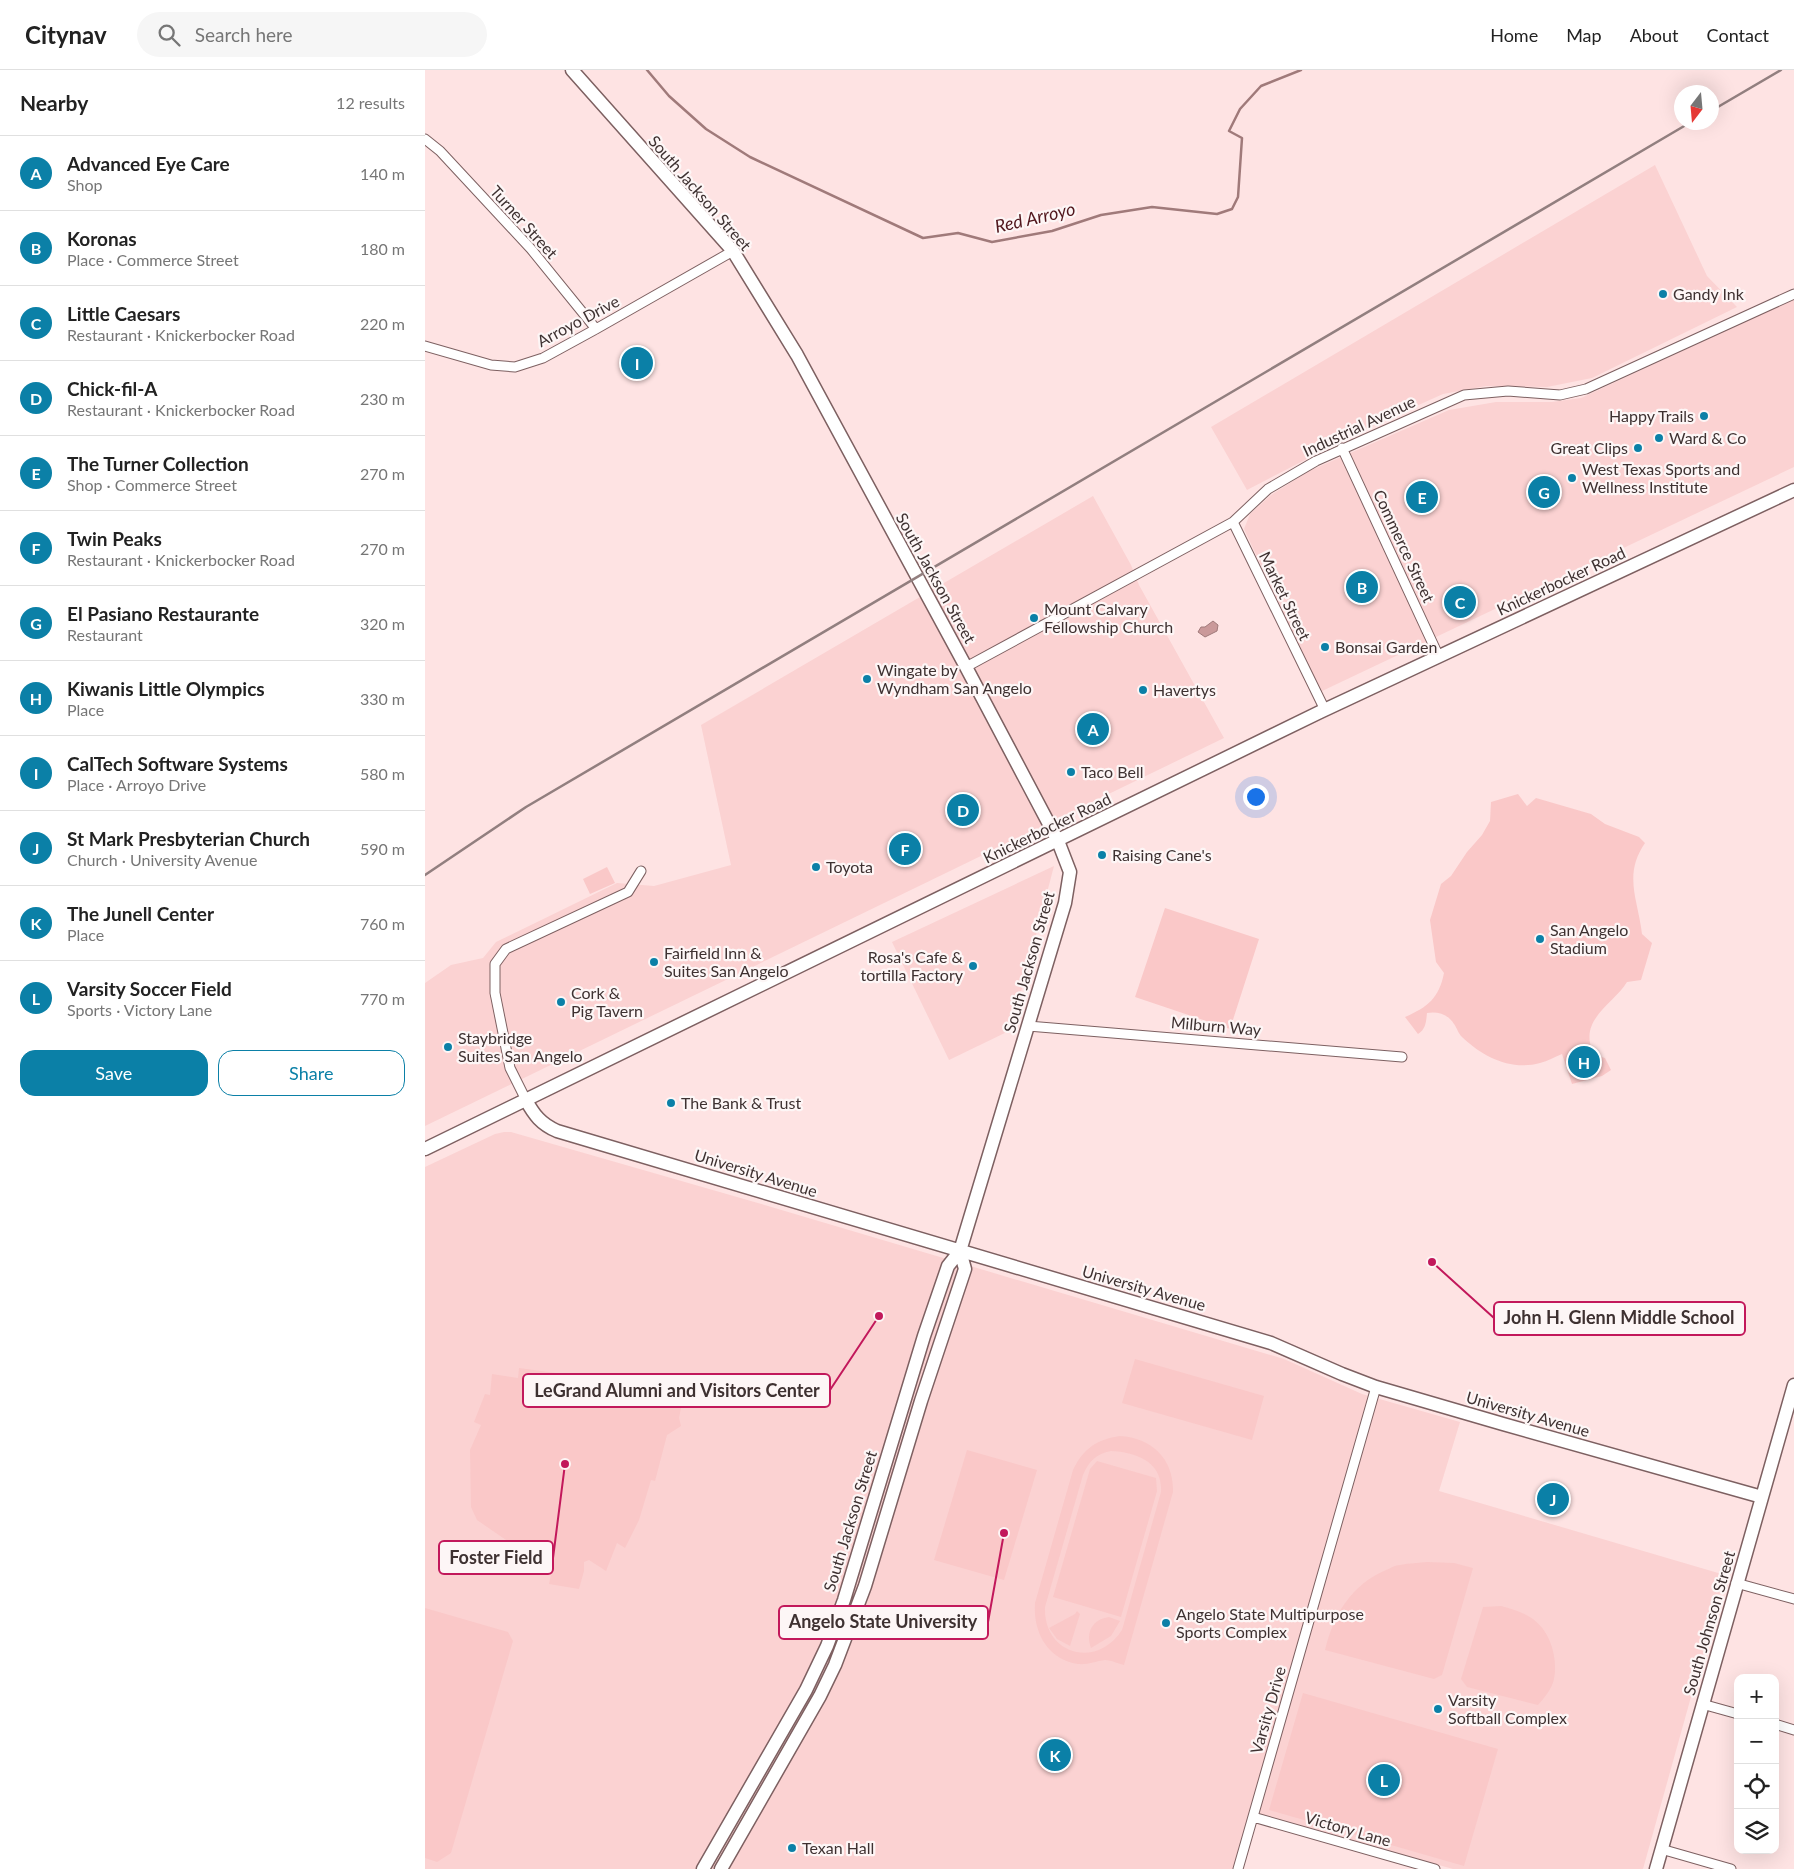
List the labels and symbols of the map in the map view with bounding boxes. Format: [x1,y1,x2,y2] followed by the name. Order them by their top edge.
[1674,85,1719,130] north arrow
[645,131,756,254] street label: South Jackson Street
[487,181,562,262] street label: Turner Street
[992,197,1077,237] water label: Red Arroyo
[1673,284,1745,303] place label: Gandy Ink
[1657,288,1669,300] marker: Gandy Ink
[533,291,622,350] street label: Arroyo Drive
[621,344,653,382] pin: I
[1300,391,1418,460] street label: Industrial Avenue
[1609,406,1694,425] place label: Happy Trails
[1698,410,1710,422] marker: Happy Trails
[1669,428,1746,447] place label: Ward & Co
[1653,432,1665,444] marker: Ward & Co
[1551,438,1628,457] place label: Great Clips
[1632,442,1644,454] marker: Great Clips
[1582,459,1740,496] place label: West Texas Sports and Wellness Institute
[1566,472,1578,484] marker: West Texas Sports and Wellness Institute
[1528,473,1560,511] pin: G
[1406,478,1438,516] pin: E
[1370,486,1439,605] street label: Commerce Street
[893,509,980,647] street label: South Jackson Street
[1493,542,1628,619] street label: Knickerbocker Road
[1256,548,1315,644] street label: Market Street
[1346,568,1378,606] pin: B
[1444,583,1476,621] pin: C
[1044,599,1173,636] place label: Mount Calvary Fellowship Church
[1028,612,1040,624] marker: Mount Calvary Fellowship Church
[1335,637,1437,656] place label: Bonsai Garden
[1319,641,1331,653] marker: Bonsai Garden
[877,660,1032,697] place label: Wingate by Wyndham San Angelo
[861,673,873,685] marker: Wingate by Wyndham San Angelo
[1153,680,1216,699] place label: Havertys
[1137,684,1149,696] marker: Havertys
[1077,710,1109,748] pin: A
[1081,762,1143,781] place label: Taco Bell
[1065,766,1077,778] marker: Taco Bell
[1243,784,1269,810] your location
[980,788,1114,867] street label: Knickerbocker Road
[947,791,979,829] pin: D
[889,830,921,868] pin: F
[1112,845,1212,864] place label: Raising Cane's
[1096,849,1108,861] marker: Raising Cane's
[826,857,873,876] place label: Toyota
[810,861,822,873] marker: Toyota
[999,889,1058,1035] street label: South Jackson Street
[1550,920,1628,957] place label: San Angelo Stadium
[1534,933,1546,945] marker: San Angelo Stadium
[664,943,789,980] place label: Fairfield Inn & Suites San Angelo
[861,947,964,984] place label: Rosa's Cafe & tortilla Factory
[648,956,660,968] marker: Fairfield Inn & Suites San Angelo
[967,960,979,972] marker: Rosa's Cafe & tortilla Factory
[571,983,643,1020] place label: Cork & Pig Tavern
[555,996,567,1008] marker: Cork & Pig Tavern
[1170,1012,1263,1039] street label: Milburn Way
[458,1028,583,1065] place label: Staybridge Suites San Angelo
[442,1041,454,1053] marker: Staybridge Suites San Angelo
[1568,1043,1600,1081] pin: H
[681,1093,801,1112] place label: The Bank & Trust
[665,1097,677,1109] marker: The Bank & Trust
[692,1145,820,1200] street label: University Avenue
[1080,1261,1208,1314] street label: University Avenue
[1494,1302,1745,1335] callout: John H. Glenn Middle School
[1504,1306,1734,1328] text: John H. Glenn Middle School
[523,1374,830,1407] callout: LeGrand Alumni and Visitors Center
[534,1379,820,1401] text: LeGrand Alumni and Visitors Center
[1464,1387,1592,1440] street label: University Avenue
[819,1448,880,1594] street label: South Jackson Street
[1537,1480,1569,1518] pin: J
[439,1541,553,1574] callout: Foster Field
[449,1546,543,1568] text: Foster Field
[1679,1548,1738,1697] street label: South Johnson Street
[1176,1604,1364,1641] place label: Angelo State Multipurpose Sports Complex
[779,1606,988,1639] callout: Angelo State University
[788,1610,978,1632] text: Angelo State University
[1160,1617,1172,1629] marker: Angelo State Multipurpose Sports Complex
[1246,1664,1289,1756] street label: Varsity Drive
[1448,1690,1567,1727] place label: Varsity Softball Complex
[1432,1703,1444,1715] marker: Varsity Softball Complex
[1039,1736,1071,1774] pin: K
[1368,1761,1400,1799] pin: L
[1303,1807,1393,1850] street label: Victory Lane
[802,1838,874,1857] place label: Texan Hall
[786,1842,798,1854] marker: Texan Hall

